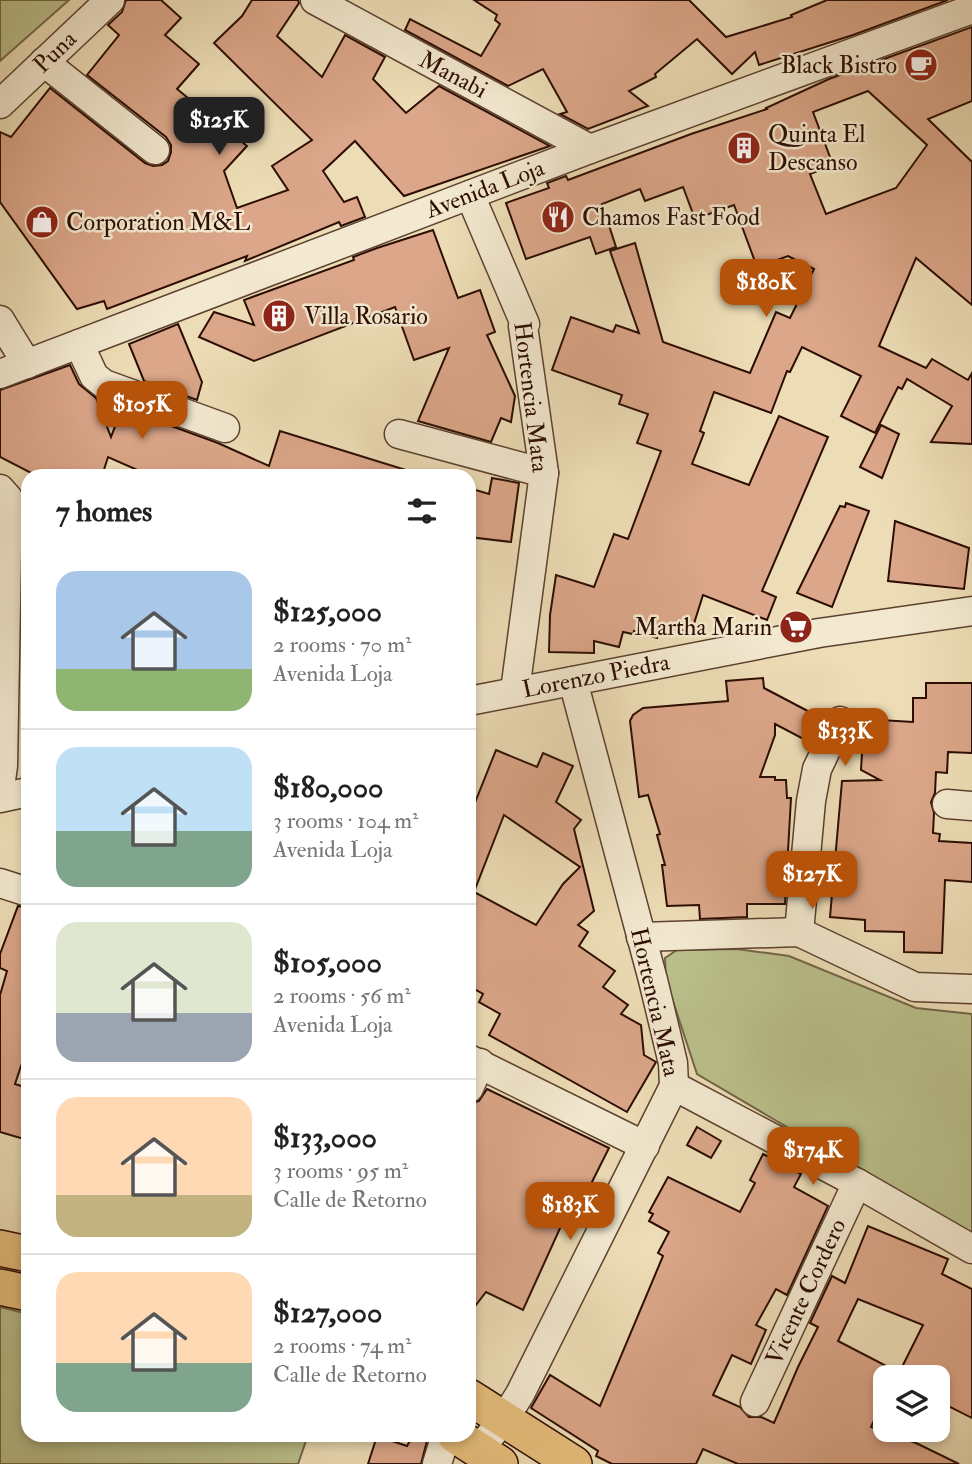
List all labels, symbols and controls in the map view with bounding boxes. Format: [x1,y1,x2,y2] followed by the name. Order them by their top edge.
[27,23,84,80] street label: Puna
[413,44,493,106] street label: Manabi
[902,46,940,84] cafe icon: Black Bistro
[781,50,897,81] place label: Black Bistro
[170,97,268,157] pin: $125K
[189,105,249,134] text: $125K
[768,119,865,178] place label: Quinta El Descanso
[725,129,763,167] building icon: Quinta El Descanso
[420,152,550,226] street label: Avenida Loja
[539,198,577,236] restaurant icon: Chamos Fast Food
[582,202,760,233] place label: Chamos Fast Food
[23,203,61,241] shop icon: Corporation M&L
[66,207,251,238] place label: Corporation M&L
[717,260,815,319] pin: $180K
[736,267,796,296] text: $180K
[260,297,298,335] building icon: Villa Rosario
[304,301,428,332] place label: Villa Rosario
[506,320,556,475] street label: Hortencia Mata
[93,382,191,441] pin: $105K
[112,389,172,418] text: $105K
[403,492,441,530] icon: filters
[56,493,152,530] text: 7 homes
[273,593,382,630] text: $125,000
[112,599,196,683] icon: home
[777,608,815,646] supermarket icon: Martha Marin
[634,612,772,643] place label: Martha Marin
[273,630,412,659] text: 2 rooms · 70 m²
[520,646,673,705] street label: Lorenzo Piedra
[273,659,393,688] text: Avenida Loja
[796,708,894,768] pin: $133K
[818,716,872,745] text: $133K
[273,769,383,806] text: $180,000
[112,775,196,859] icon: home
[273,806,419,835] text: 3 rooms · 104 m²
[273,835,393,864] text: Avenida Loja
[763,852,861,911] pin: $127K
[782,859,842,888] text: $127K
[623,925,687,1080] street label: Hortencia Mata
[273,944,382,981] text: $105,000
[112,950,196,1034] icon: home
[273,981,411,1010] text: 2 rooms · 56 m²
[273,1010,393,1039] text: Avenida Loja
[273,1119,377,1156] text: $133,000
[112,1125,196,1209] icon: home
[764,1128,862,1187] pin: $174K
[783,1135,843,1164] text: $174K
[273,1156,408,1185] text: 3 rooms · 95 m²
[521,1182,619,1242] pin: $183K
[273,1185,427,1214] text: Calle de Retorno
[542,1190,598,1219] text: $183K
[759,1214,853,1370] street label: Vicente Cordero
[273,1294,382,1331] text: $127,000
[112,1300,196,1384] icon: home
[273,1331,412,1360] text: 2 rooms · 74 m²
[273,1360,427,1389] text: Calle de Retorno
[873,1365,950,1442] map controls
[873,1365,950,1442] button: layers

